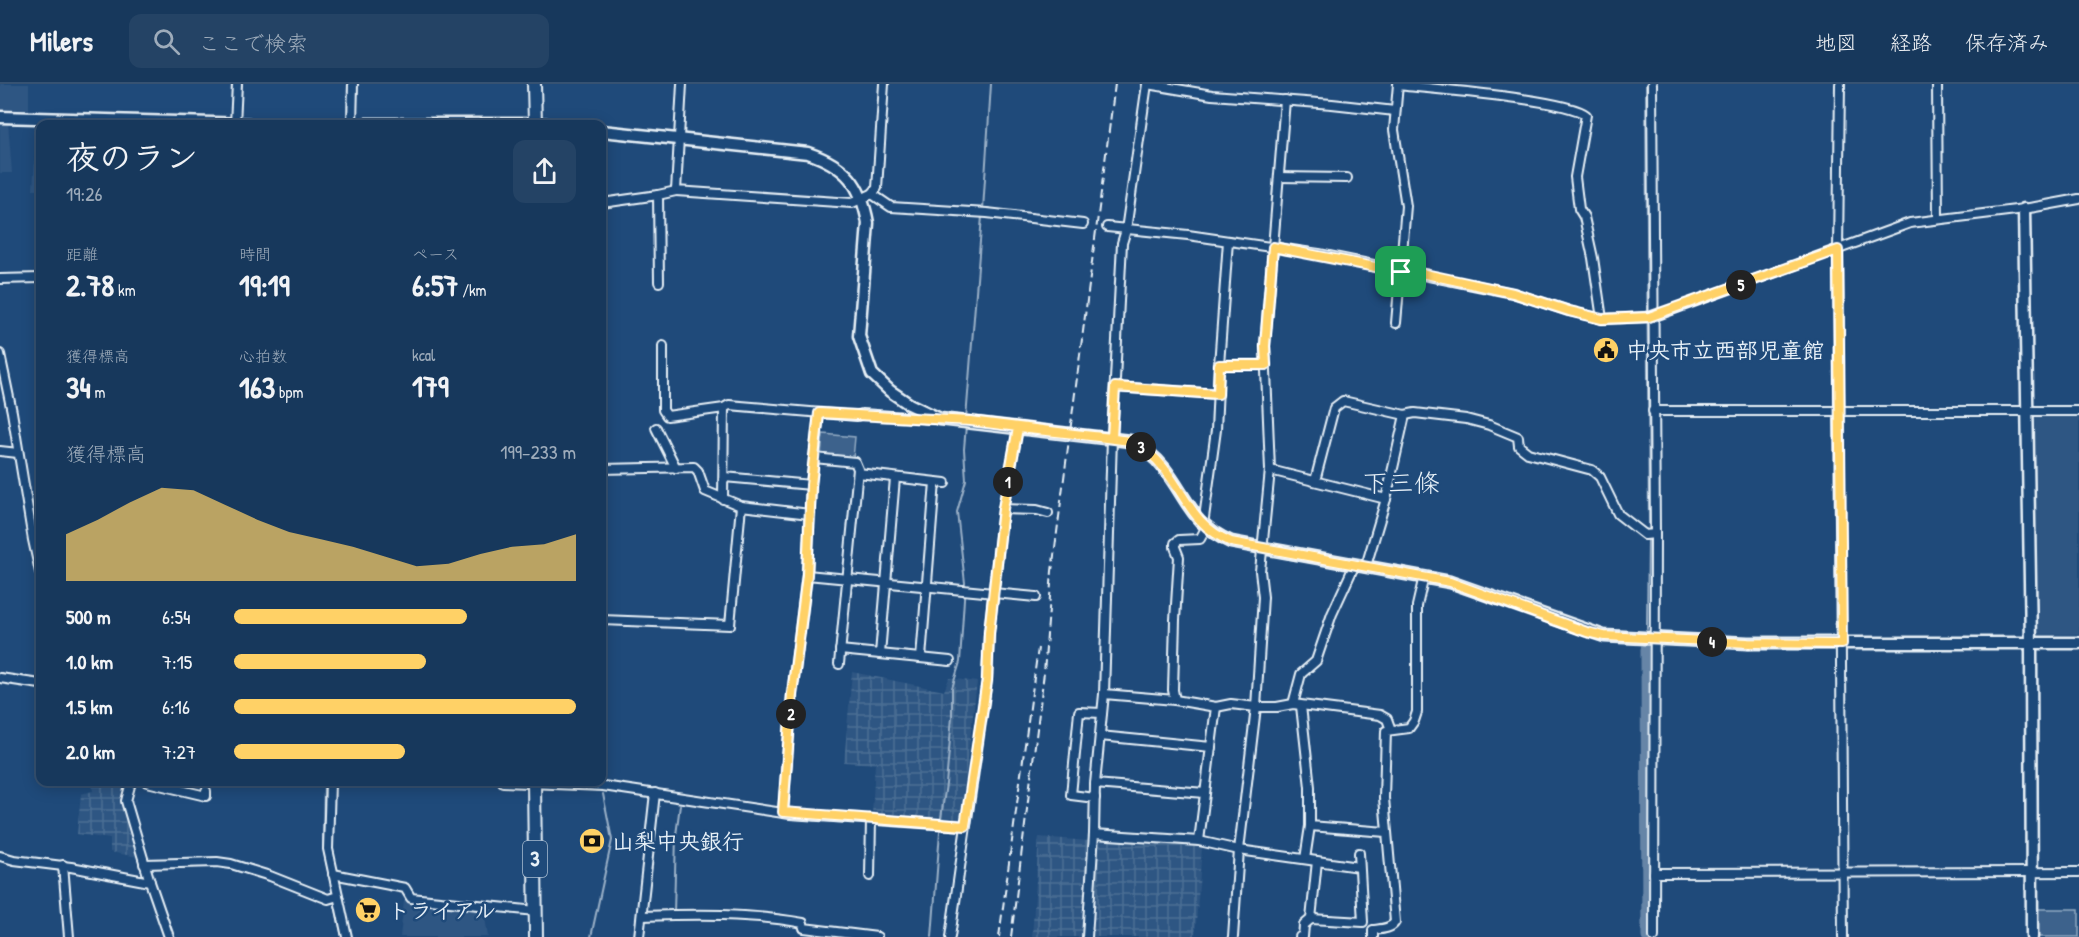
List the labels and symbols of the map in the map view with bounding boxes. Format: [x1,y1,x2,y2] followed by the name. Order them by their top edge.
[1375,246,1426,297] pin
[1726,270,1756,300] pin: 5
[1591,335,1621,365] public building icon: 中央市立西部児童館
[1626,335,1824,365] place label: 中央市立西部児童館
[1126,432,1156,462] pin: 3
[1362,465,1440,500] district label: 下三條
[993,467,1023,497] pin: 1
[1697,627,1727,657] pin: 4
[776,699,806,729] pin: 2
[577,826,607,856] bank icon: 山梨中央銀行
[612,826,744,856] place label: 山梨中央銀行
[523,841,547,877] road number: 3
[353,895,383,925] supermarket icon: トライアル
[388,895,496,925] place label: トライアル

